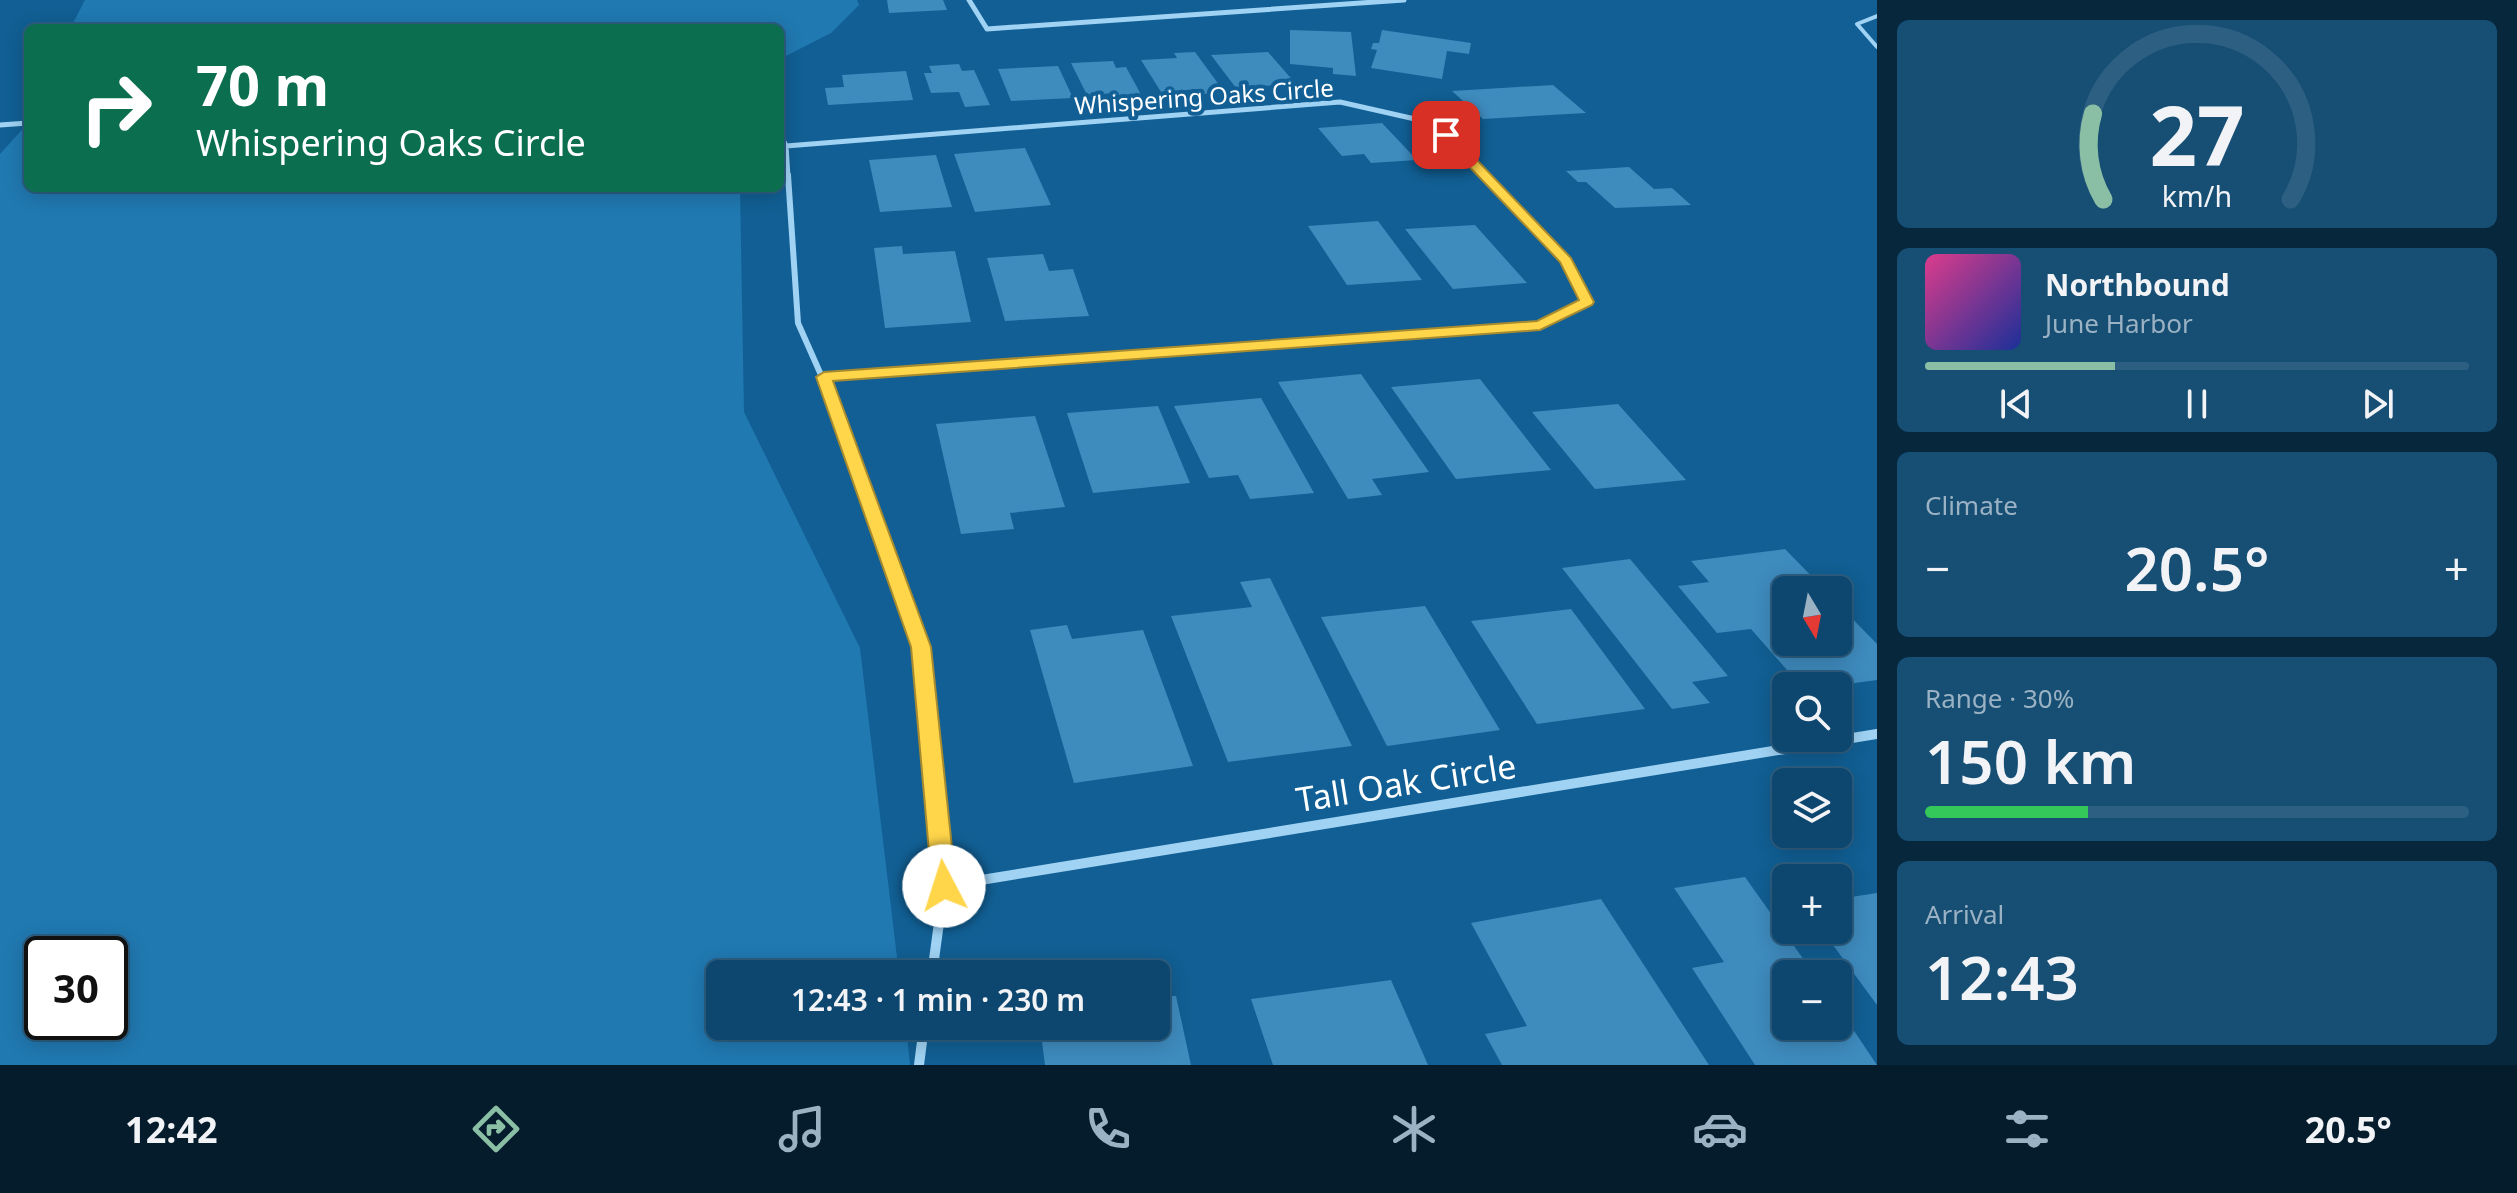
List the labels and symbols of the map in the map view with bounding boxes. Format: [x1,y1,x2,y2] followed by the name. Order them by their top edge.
[1073,70,1335,122] street label: Whispering Oaks Circle
[1412,101,1480,169] pin
[1772,576,1852,656] north arrow
[1293,742,1519,822] street label: Tall Oak Circle
[902,844,986,928] position arrow
[24,936,128,1040] speed limit sign: 30

